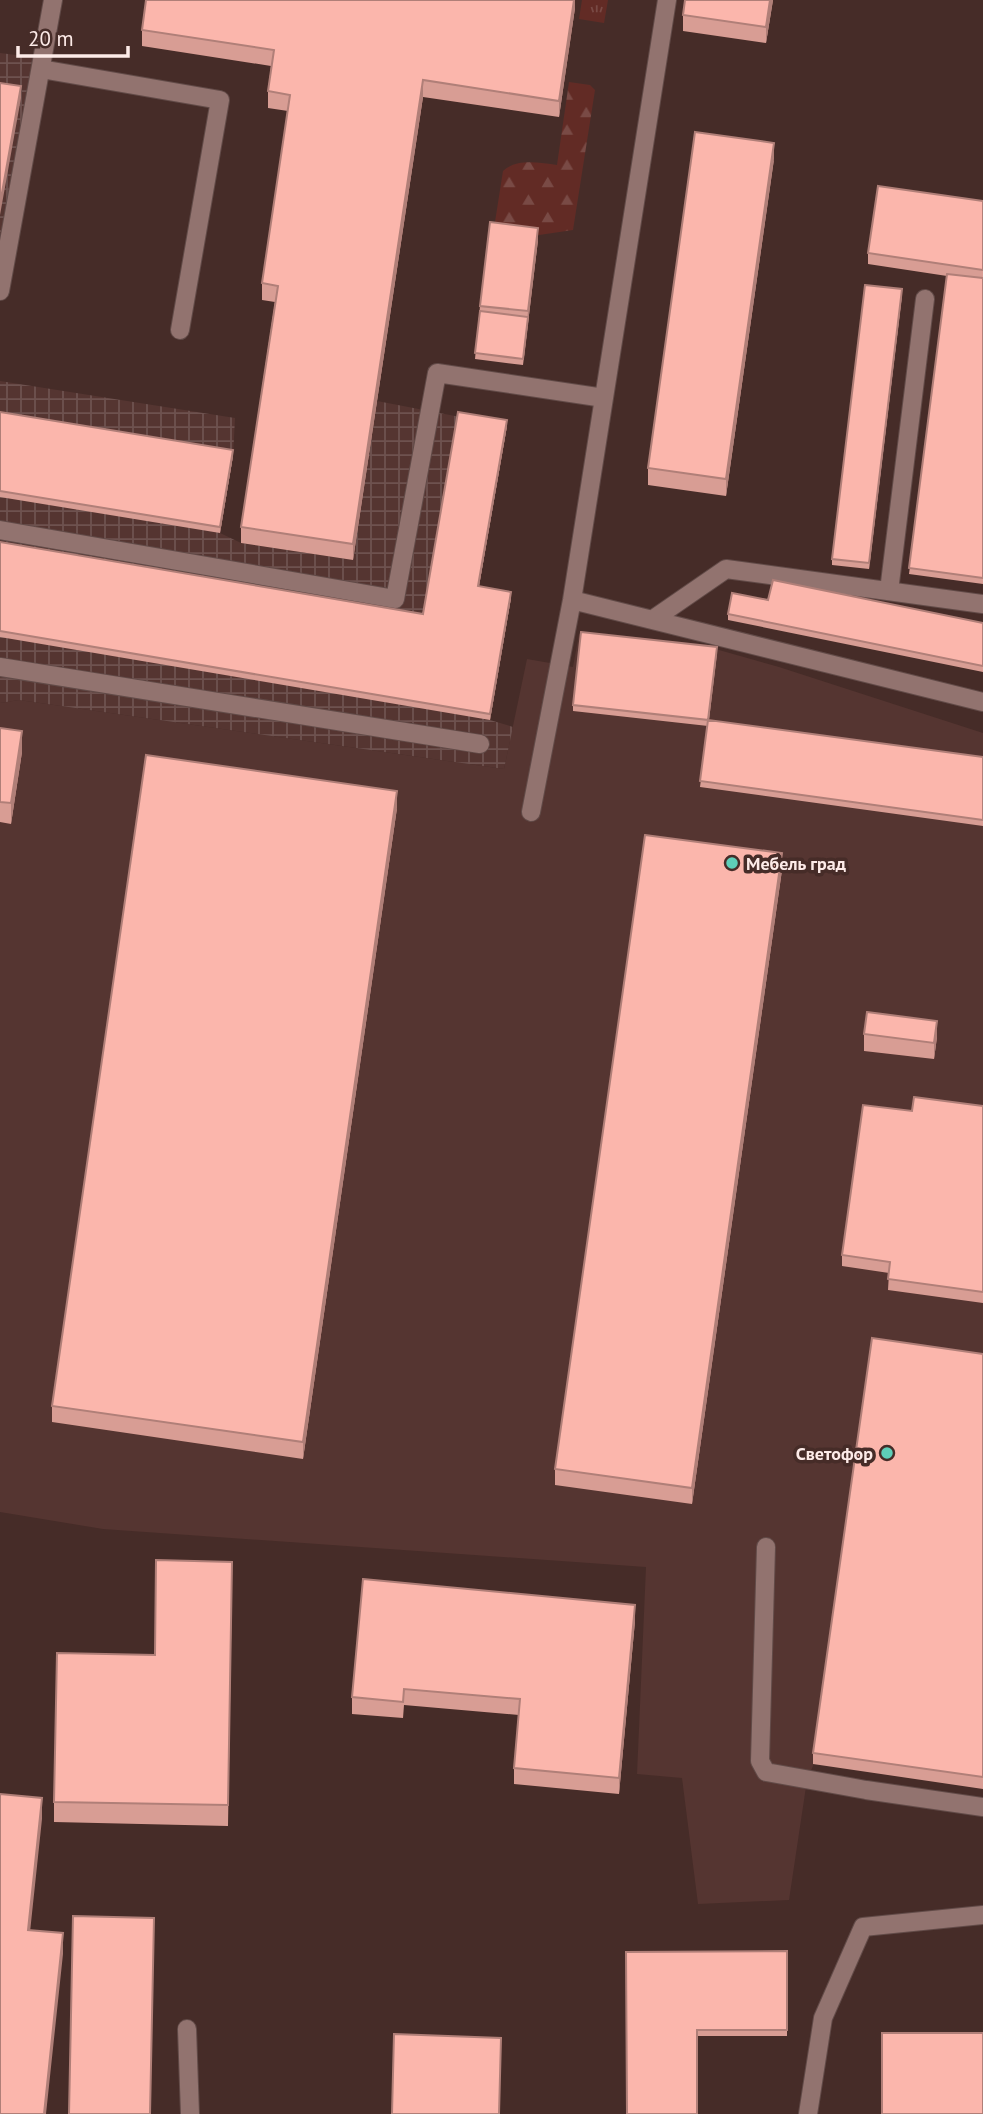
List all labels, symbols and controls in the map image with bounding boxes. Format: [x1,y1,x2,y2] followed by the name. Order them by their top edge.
[18,14,128,58] scale bar
[28,25,74,52] text: 20 m
[746,852,846,875] place label: Мебель град
[724,855,740,871] marker: Мебель град
[796,1442,873,1465] place label: Светофор
[879,1445,895,1461] marker: Светофор

